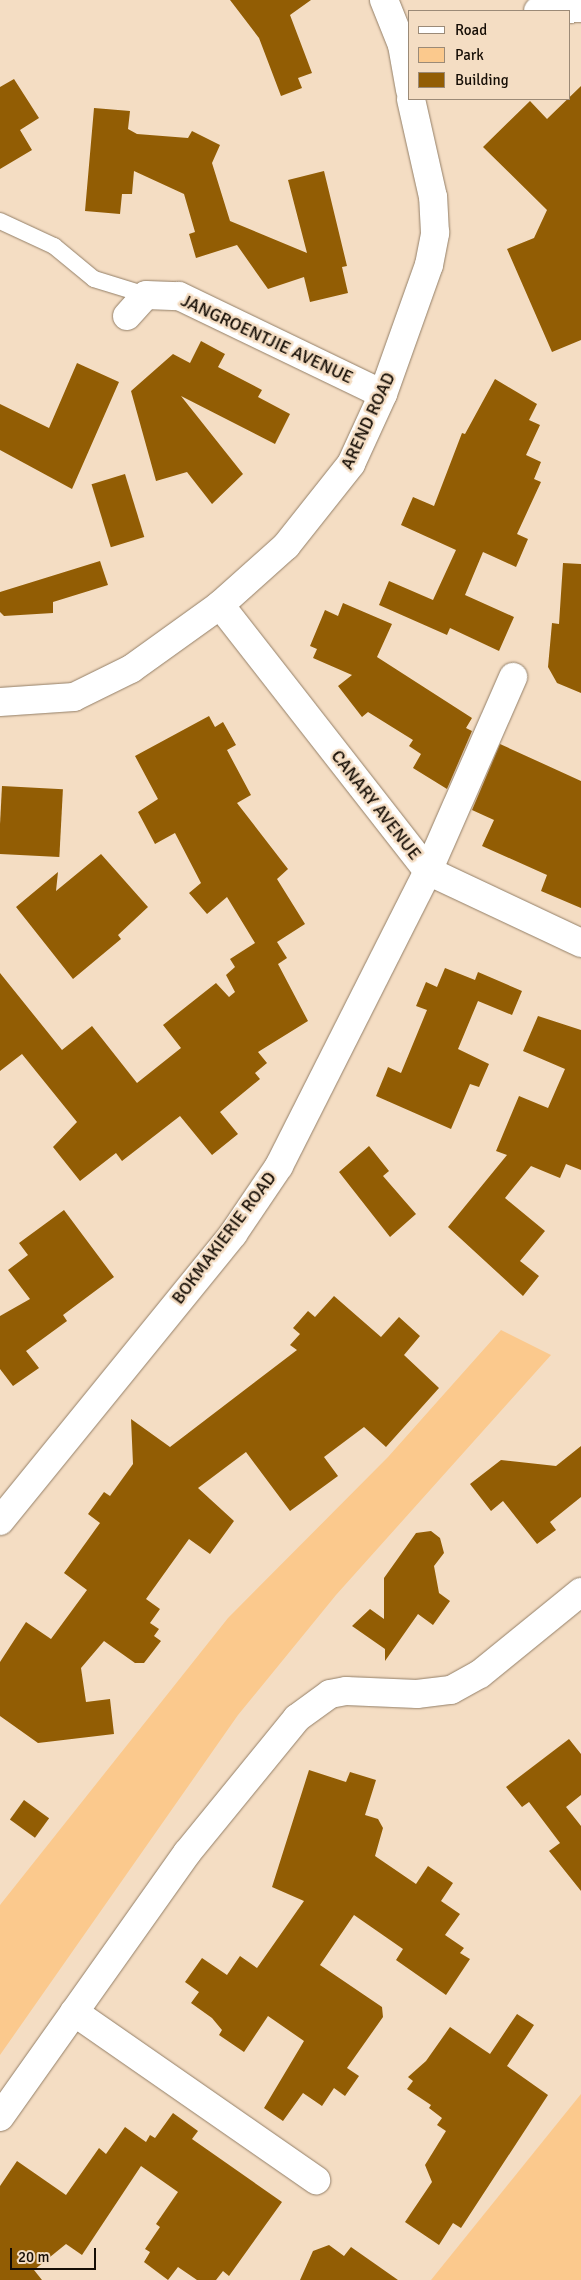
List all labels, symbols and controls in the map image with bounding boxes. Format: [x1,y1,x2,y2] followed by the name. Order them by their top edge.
[408,10,571,100] legend
[455,21,487,39] text: Road
[455,46,484,64] text: Park
[455,71,509,89] text: Building
[177,290,357,388] street label: JANGROENTJIE AVENUE
[336,369,400,473] street label: AREND ROAD
[326,746,426,864] street label: CANARY AVENUE
[167,1168,281,1308] street label: BOKMAKIERIE ROAD
[12,2238,99,2270] scale bar
[18,2248,49,2266] text: 20 m

